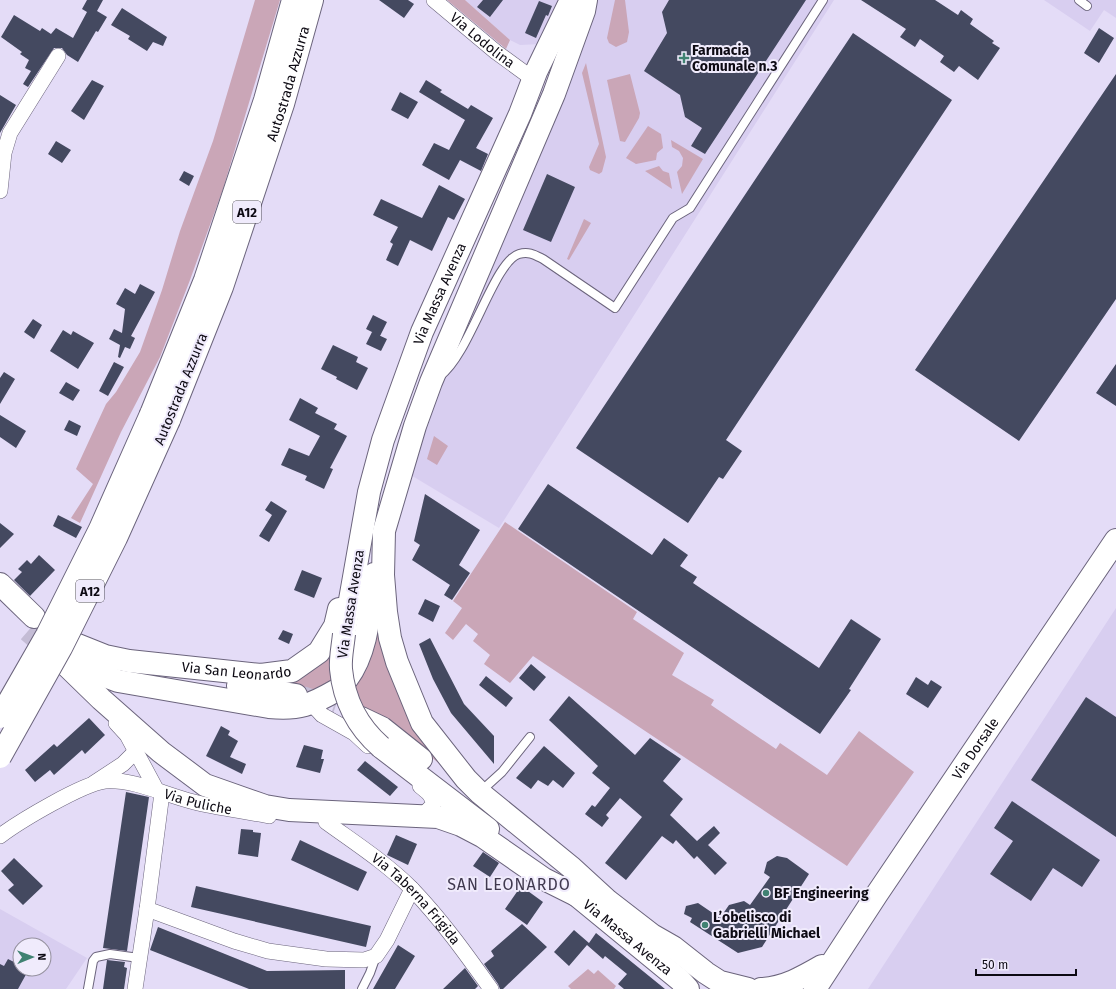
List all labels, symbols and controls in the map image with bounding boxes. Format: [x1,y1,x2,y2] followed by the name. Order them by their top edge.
[447,9,518,71] street label: Via Lodolina
[263,24,313,143] street label: Autostrada Azzurra
[692,42,777,75] place label: Farmacia Comunale n.3
[679,53,689,63] marker: Farmacia Comunale n.3
[233,201,261,223] road number: A12
[410,240,470,347] street label: Via Massa Avenza
[151,331,211,447] street label: Autostrada Azzurra
[334,548,368,660] street label: Via Massa Avenza
[76,580,104,602] road number: A12
[181,658,292,684] street label: Via San Leonardo
[948,714,1002,783] street label: Via Dorsale
[162,785,233,818] street label: Via Puliche
[368,849,464,948] street label: Via Taberna Frigida
[447,875,571,894] district label: SAN LEONARDO
[774,885,869,902] place label: BF Engineering
[761,888,771,898] marker: BF Engineering
[580,896,676,979] street label: Via Massa Avenza
[713,909,821,942] place label: L’obelisco di Gabrielli Michael
[700,920,710,930] marker: L’obelisco di Gabrielli Michael
[12,937,52,977] north arrow
[976,951,1076,977] scale bar
[35,953,48,961] text: N
[982,958,1008,972] text: 50 m

